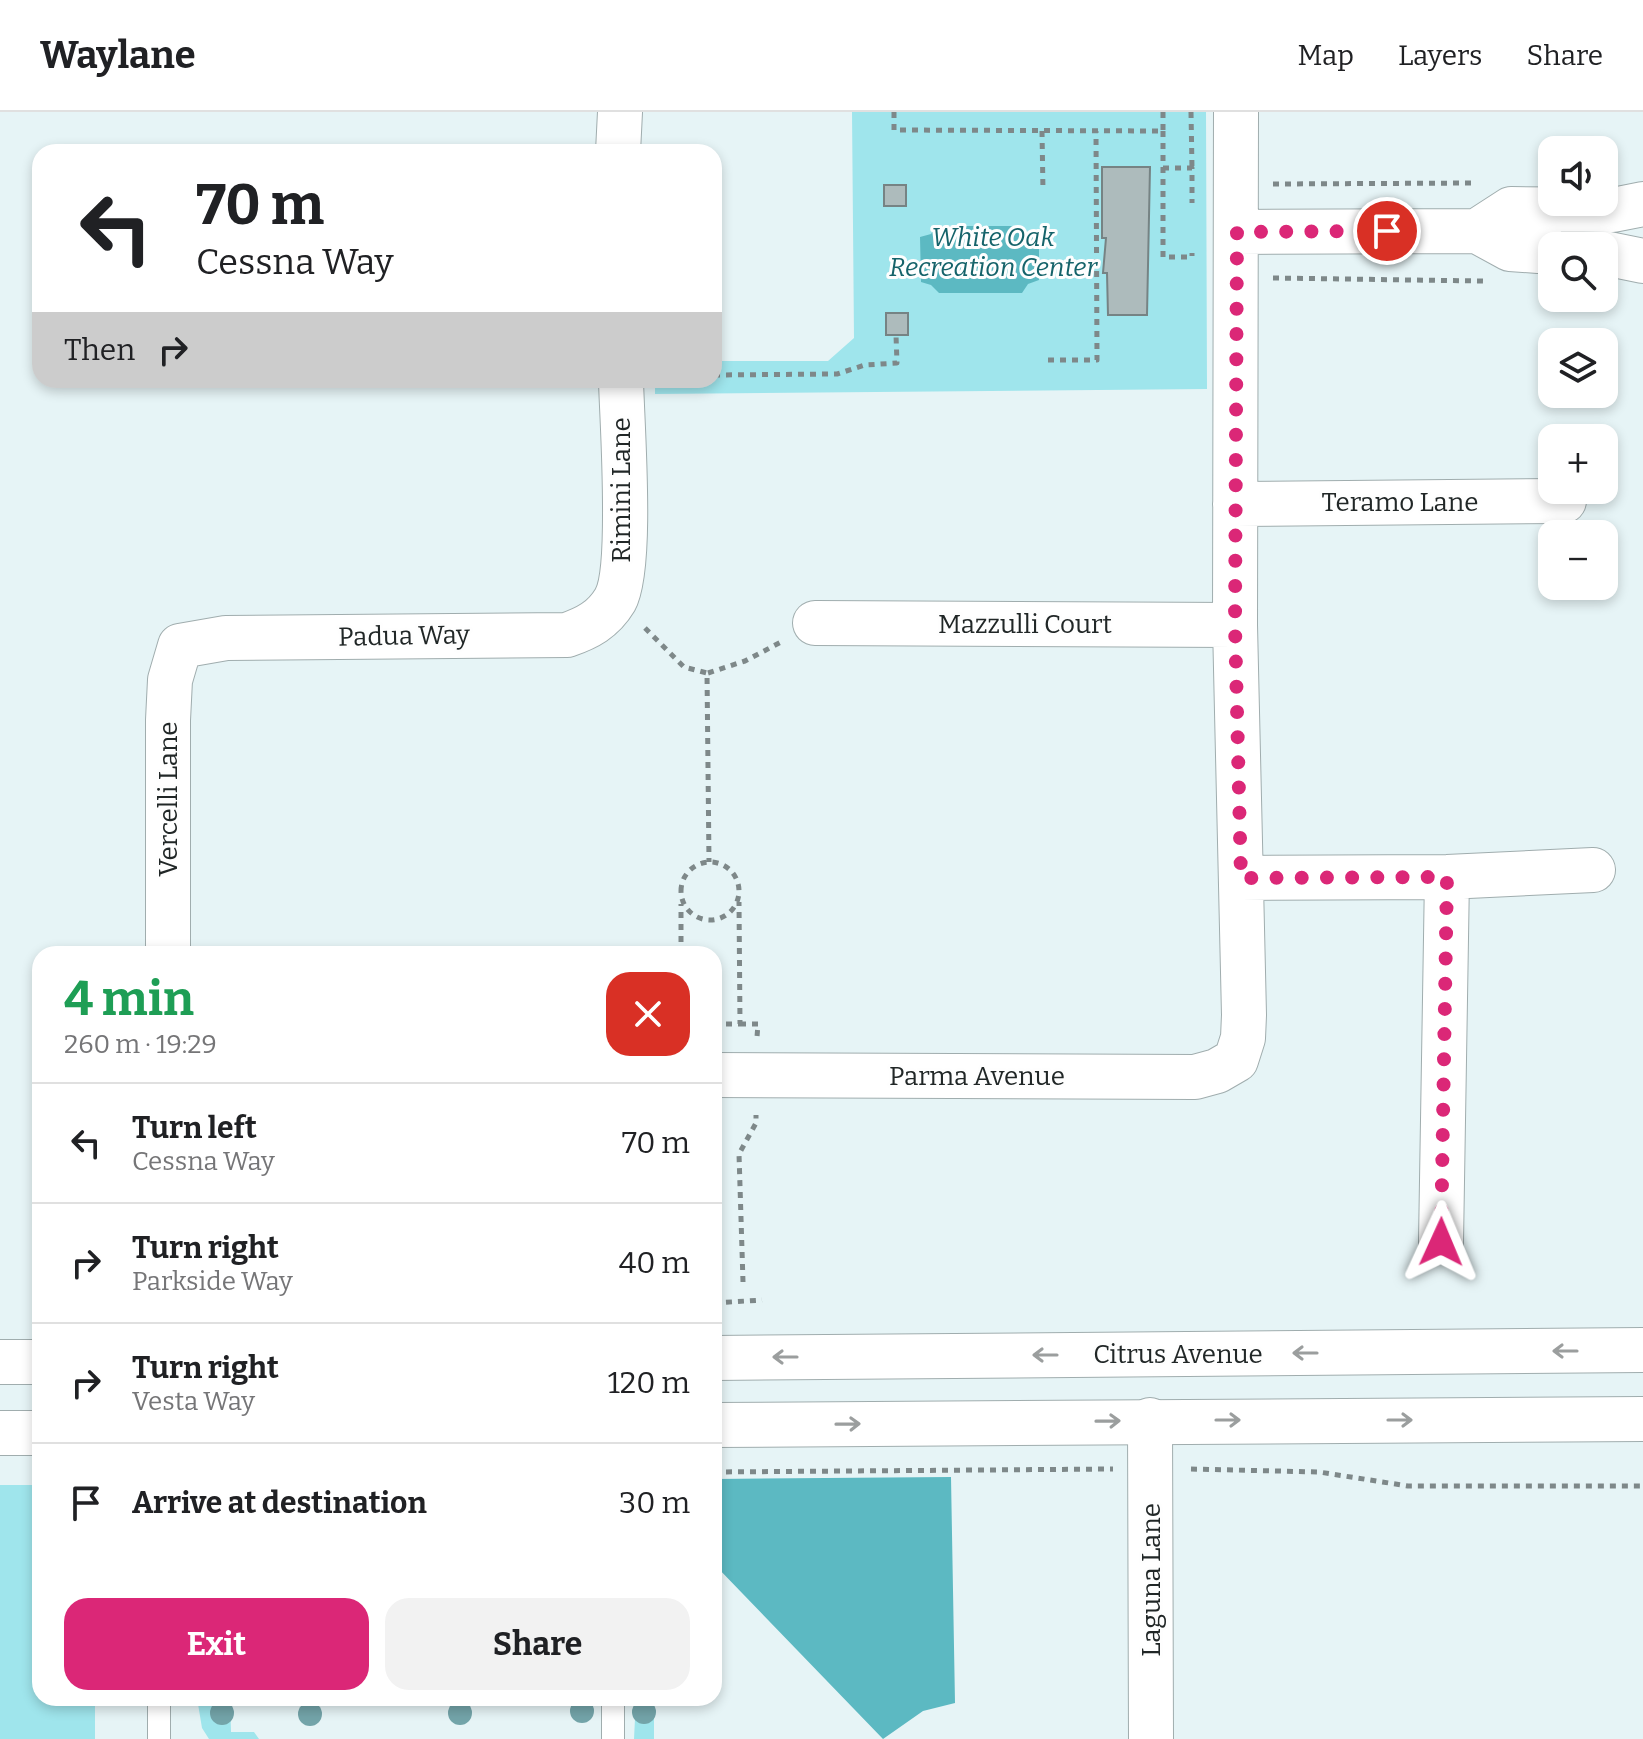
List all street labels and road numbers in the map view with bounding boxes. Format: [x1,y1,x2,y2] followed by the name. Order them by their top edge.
[606,417,637,563] street label: Rimini Lane
[1322,487,1478,518] street label: Teramo Lane
[938,609,1113,640] street label: Mazzulli Court
[338,619,470,653] street label: Padua Way
[153,721,184,877] street label: Vercelli Lane
[889,1061,1065,1092] street label: Parma Avenue
[1093,1339,1263,1370] street label: Citrus Avenue
[1136,1503,1167,1657] street label: Laguna Lane

